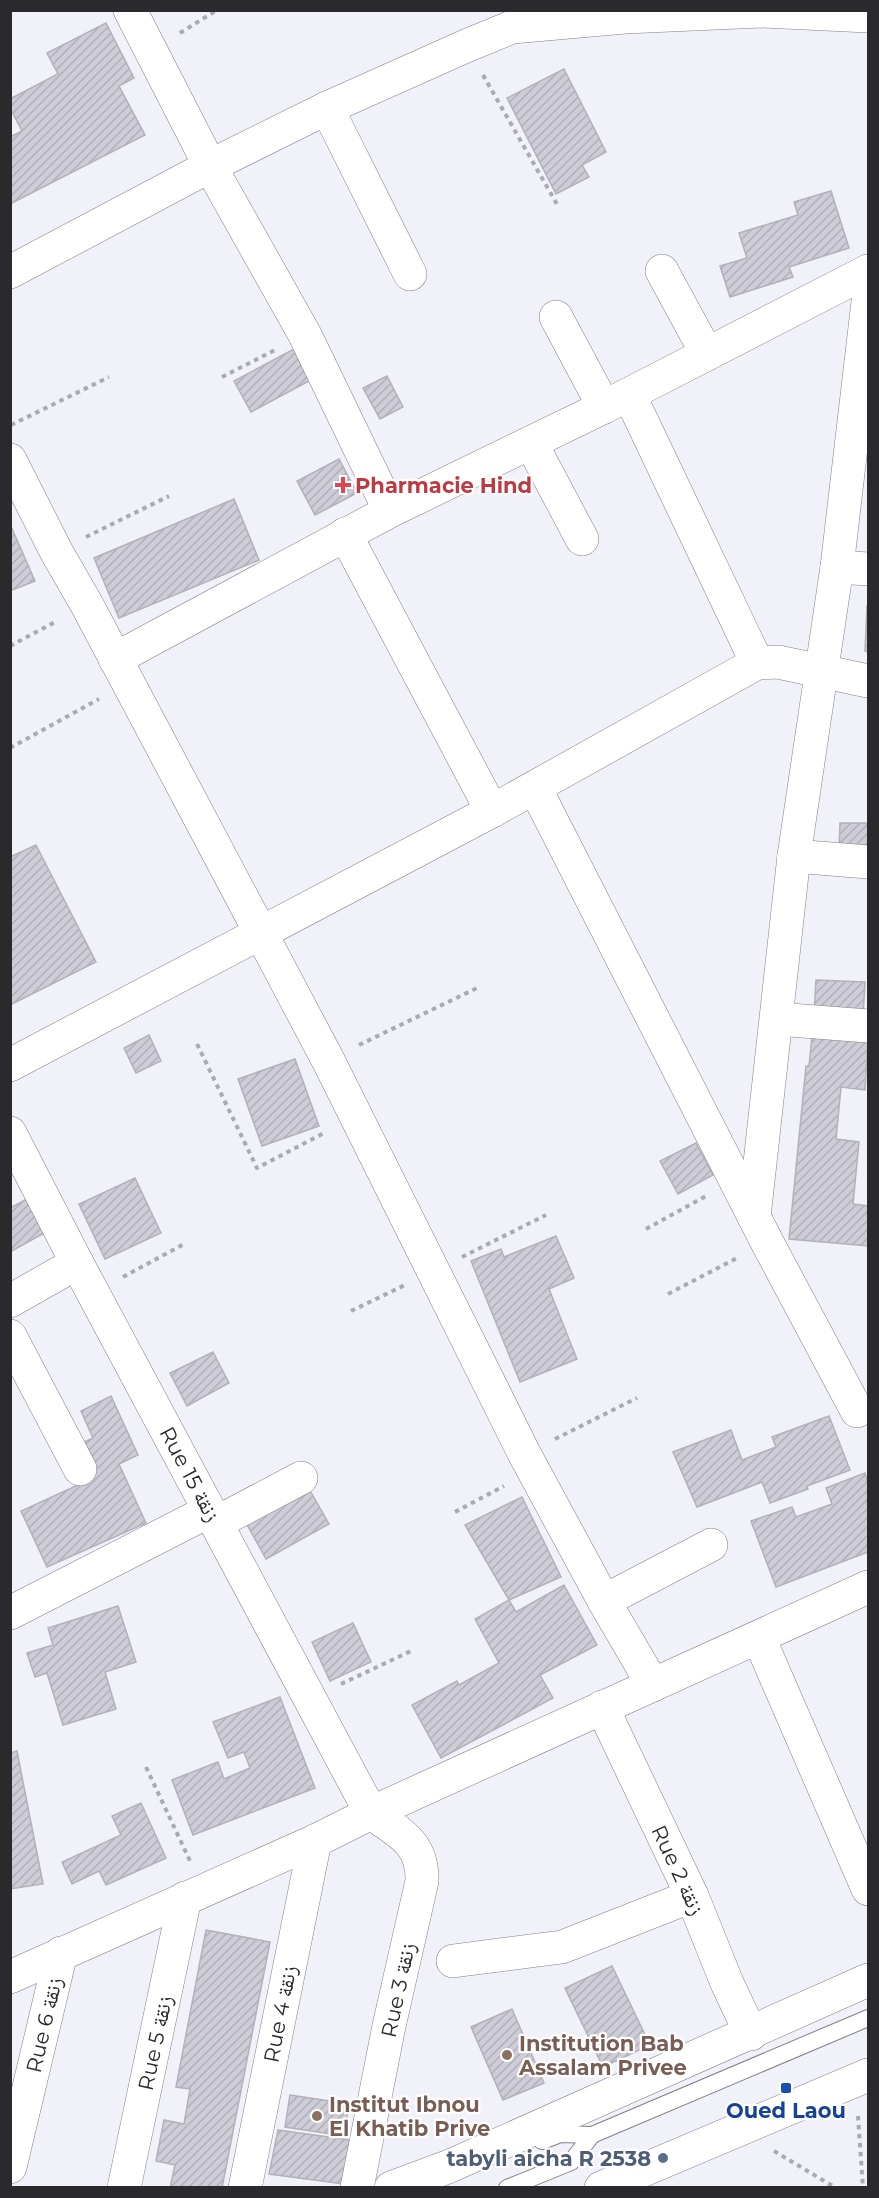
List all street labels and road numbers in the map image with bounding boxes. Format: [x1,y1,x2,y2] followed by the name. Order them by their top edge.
[155,1422,225,1526] street label: Rue 15 زنقة
[646,1821,710,1919] street label: Rue 2 زنقة
[376,1940,420,2040] street label: Rue 3 زنقة
[258,1963,302,2065] street label: Rue 4 زنقة
[21,1975,67,2075] street label: Rue 6 زنقة
[133,1993,177,2093] street label: Rue 5 زنقة

